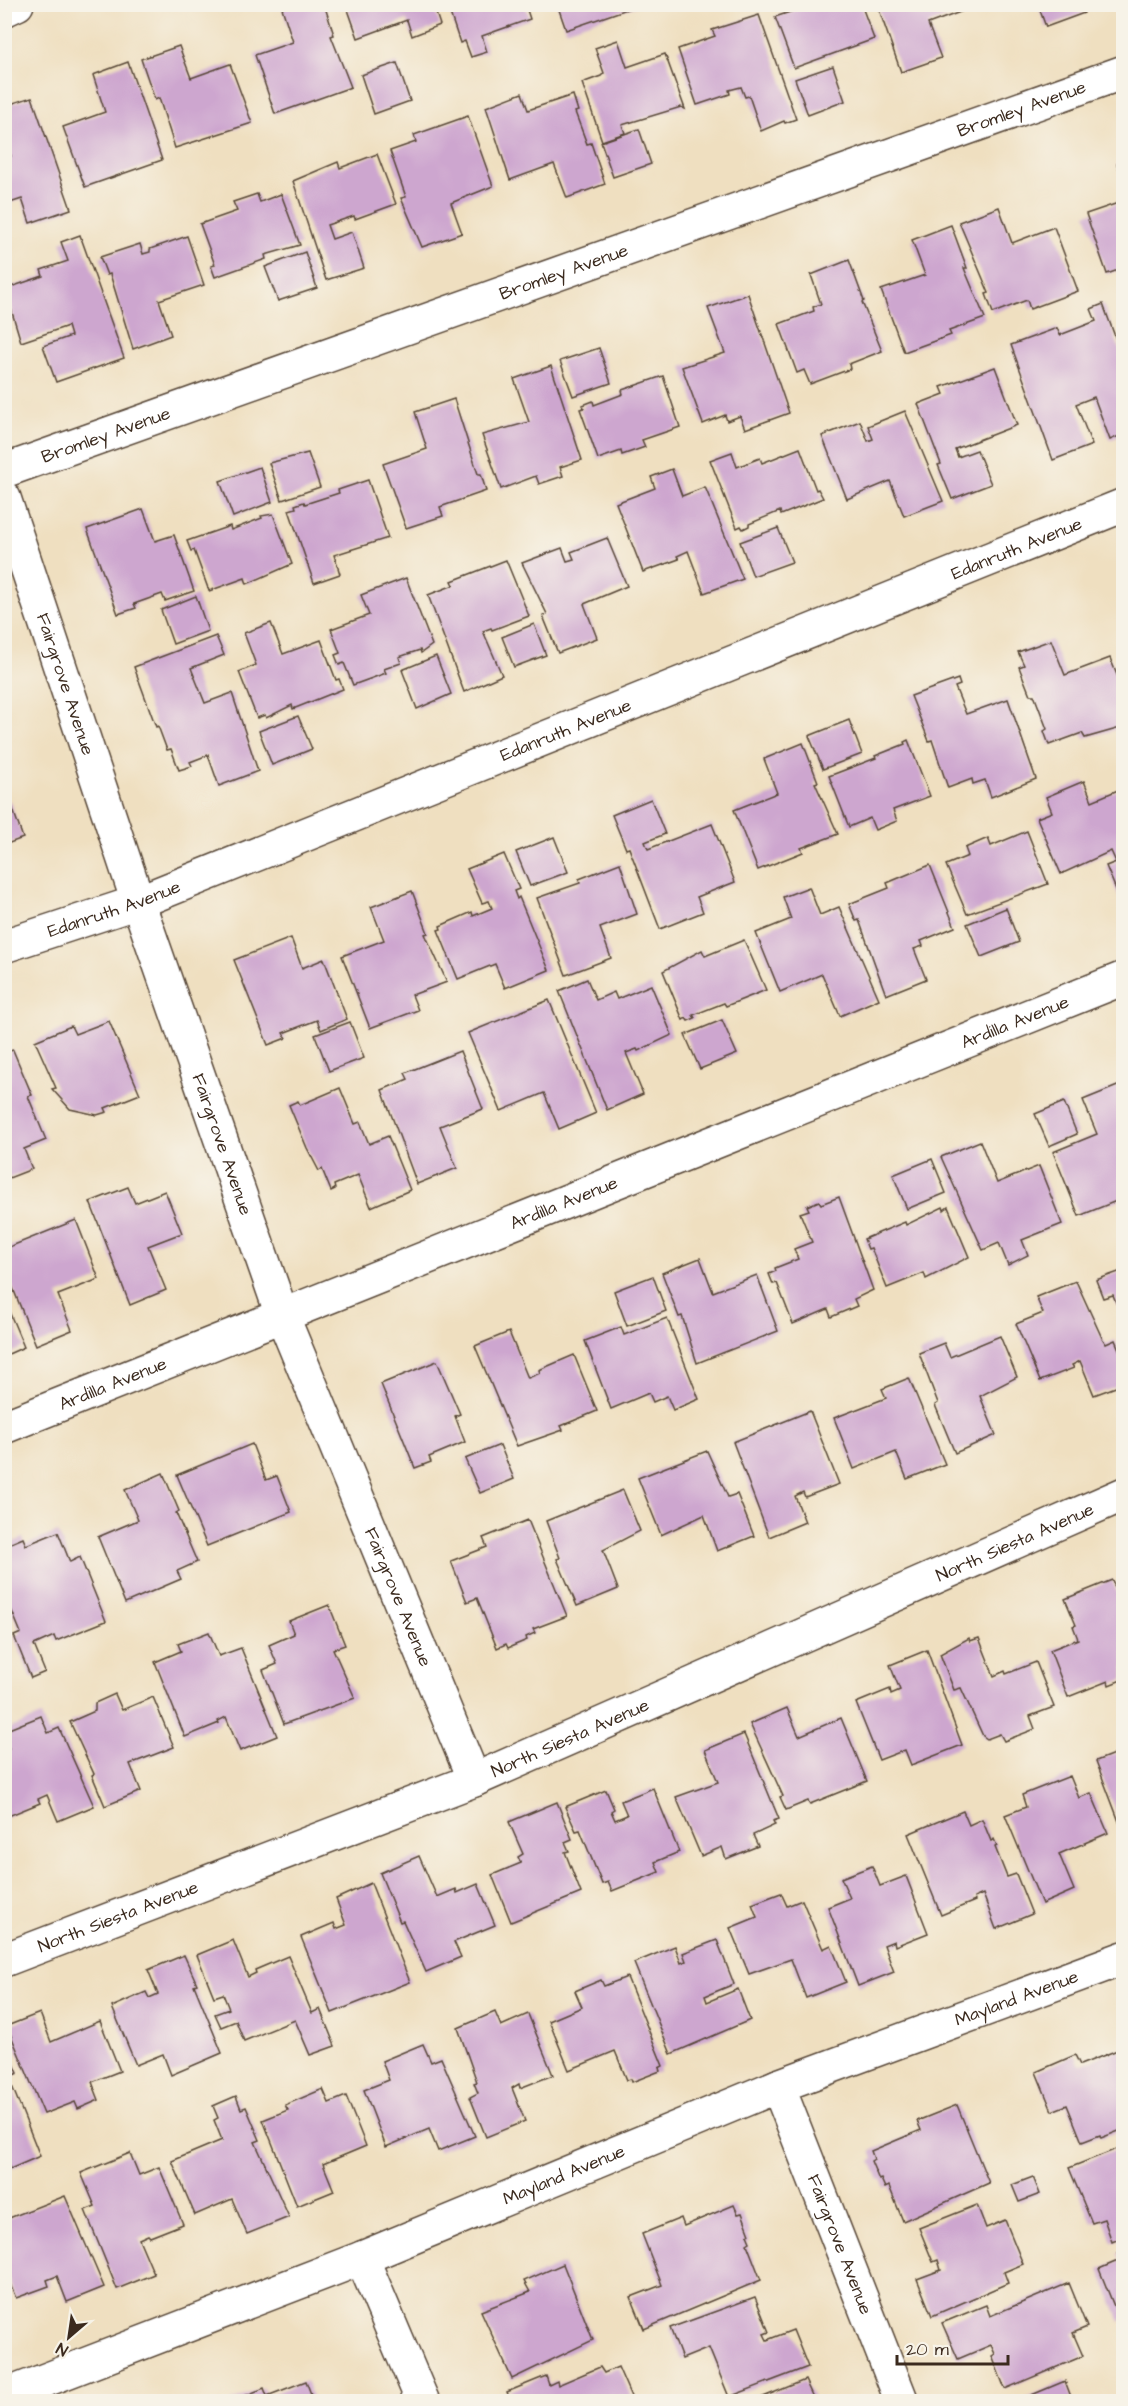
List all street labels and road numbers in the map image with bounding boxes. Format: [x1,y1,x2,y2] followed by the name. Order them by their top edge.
[954,74,1089,143] street label: Bromley Avenue
[496,237,632,306] street label: Bromley Avenue
[38,400,174,469] street label: Bromley Avenue
[947,511,1086,586] street label: Edanruth Avenue
[30,610,101,759] street label: Fairgrove Avenue
[496,692,635,767] street label: Edanruth Avenue
[44,874,184,943] street label: Edanruth Avenue
[957,989,1073,1055] street label: Ardilla Avenue
[186,1070,259,1219] street label: Fairgrove Avenue
[506,1170,622,1235] street label: Ardilla Avenue
[55,1351,170,1416] street label: Ardilla Avenue
[932,1496,1098,1588] street label: North Siesta Avenue
[359,1523,438,1671] street label: Fairgrove Avenue
[487,1692,653,1784] street label: North Siesta Avenue
[34,1874,202,1958] street label: North Siesta Avenue
[951,1963,1082,2032] street label: Mayland Avenue
[499,2138,629,2211] street label: Mayland Avenue
[801,2171,879,2318] street label: Fairgrove Avenue

